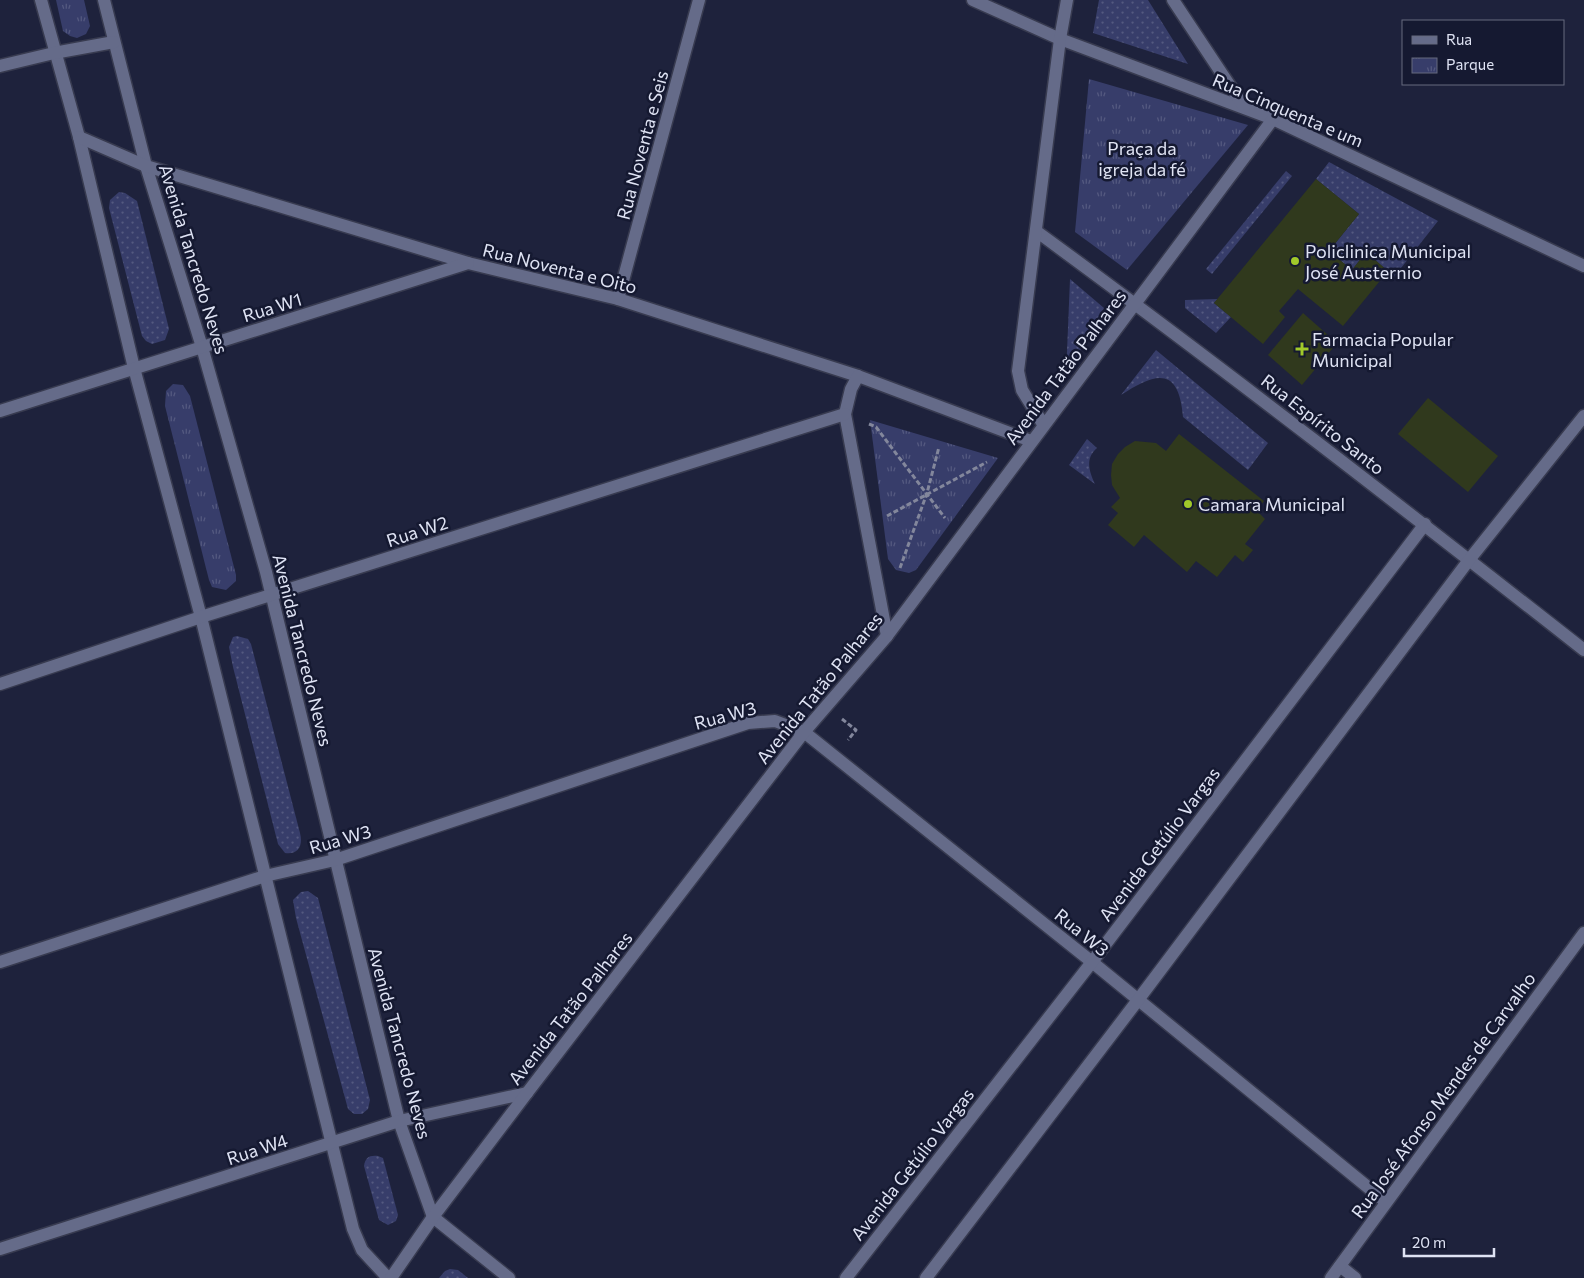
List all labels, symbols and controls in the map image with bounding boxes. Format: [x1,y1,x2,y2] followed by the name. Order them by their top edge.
[1402,20,1564,85] legend
[1446,30,1472,48] text: Rua
[1446,55,1494,73] text: Parque
[611,68,673,222] street label: Rua Noventa e Seis
[1209,68,1367,152] street label: Rua Cinquenta e um
[1098,137,1186,180] park label: Praça da igreja da fé
[155,161,233,357] street label: Avenida Tancredo Neves
[481,238,639,298] street label: Rua Noventa e Oito
[1305,240,1471,283] place label: Policlinica Municipal José Austernio
[1289,255,1301,267] marker: Policlinica Municipal José Austernio
[1000,285,1130,449] street label: Avenida Tatão Palhares
[240,288,304,326] street label: Rua W1
[1312,328,1454,371] place label: Farmacia Popular Municipal
[1296,343,1308,355] marker: Farmacia Popular Municipal
[1257,369,1389,479] street label: Rua Espírito Santo
[1198,493,1345,515] place label: Camara Municipal
[1182,498,1194,510] marker: Camara Municipal
[384,511,450,551] street label: Rua W2
[268,552,338,748] street label: Avenida Tancredo Neves
[751,608,887,768] street label: Avenida Tatão Palhares
[691,696,759,734] street label: Rua W3
[1094,763,1224,925] street label: Avenida Getúlio Vargas
[306,820,374,858] street label: Rua W3
[1050,903,1114,961] street label: Rua W3
[503,927,637,1089] street label: Avenida Tatão Palhares
[364,945,436,1141] street label: Avenida Tancredo Neves
[1346,968,1540,1222] street label: Rua José Afonso Mendes de Carvalho
[846,1084,978,1244] street label: Avenida Getúlio Vargas
[224,1129,291,1169] street label: Rua W4
[1404,1226,1494,1258] scale bar
[1412,1233,1446,1251] text: 20 m

